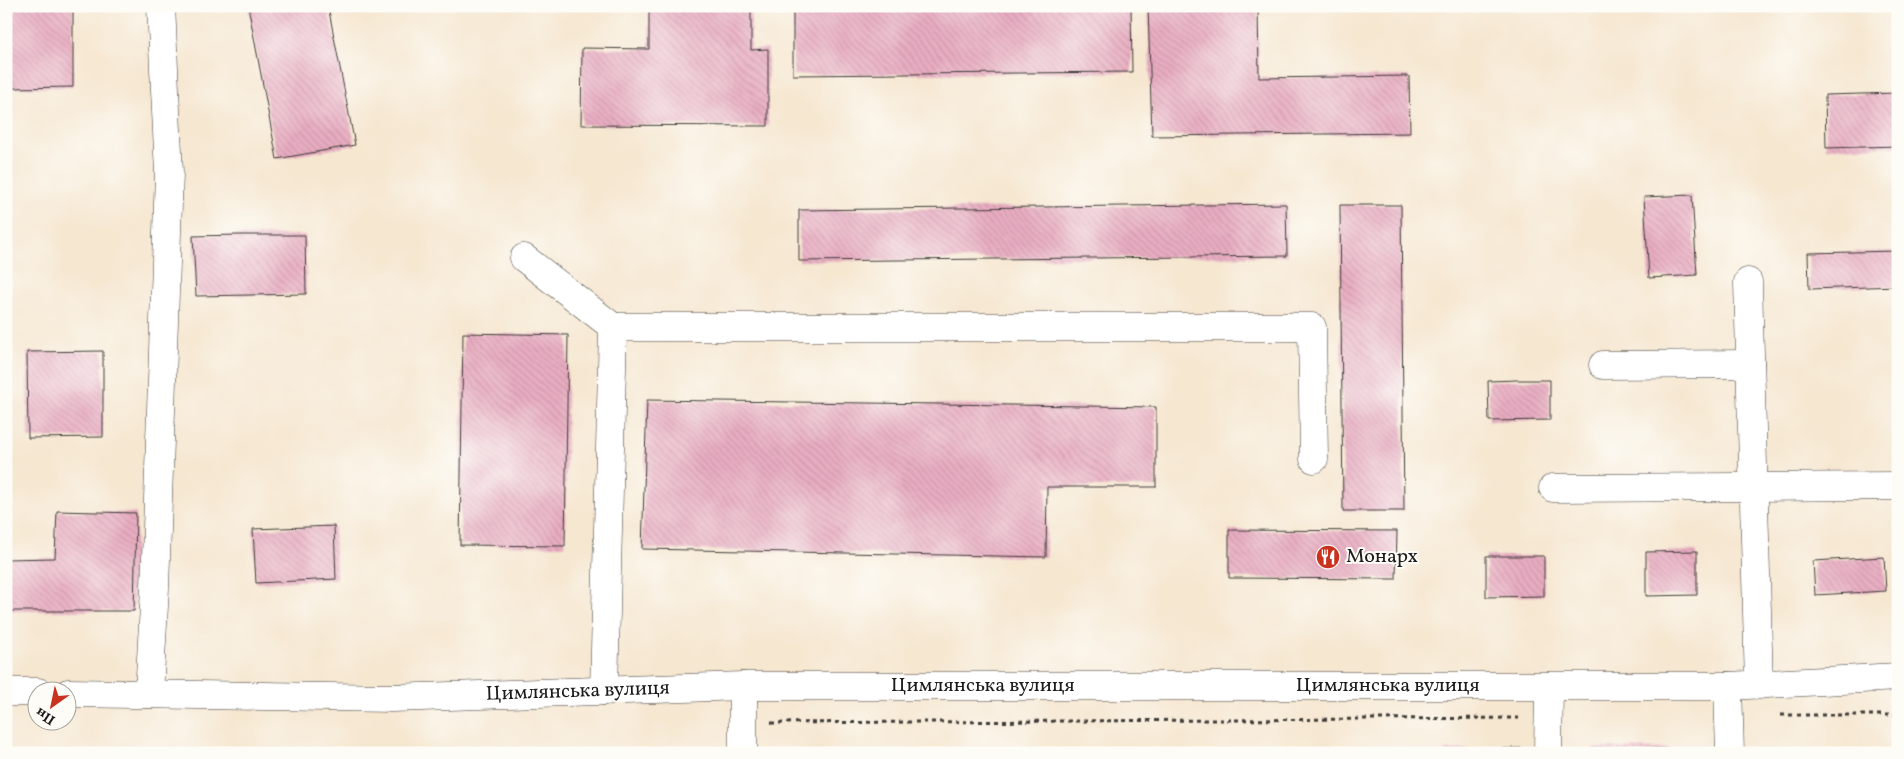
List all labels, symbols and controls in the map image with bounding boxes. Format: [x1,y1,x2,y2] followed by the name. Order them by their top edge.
[1346,543,1418,571] place label: Монарх
[1315,544,1341,570] restaurant icon: Монарх
[891,672,1075,700] street label: Цимлянська вулиця
[1296,672,1480,700] street label: Цимлянська вулиця
[485,675,670,709] street label: Цимлянська вулиця
[28,682,78,732] north arrow
[32,702,59,729] text: Пн

